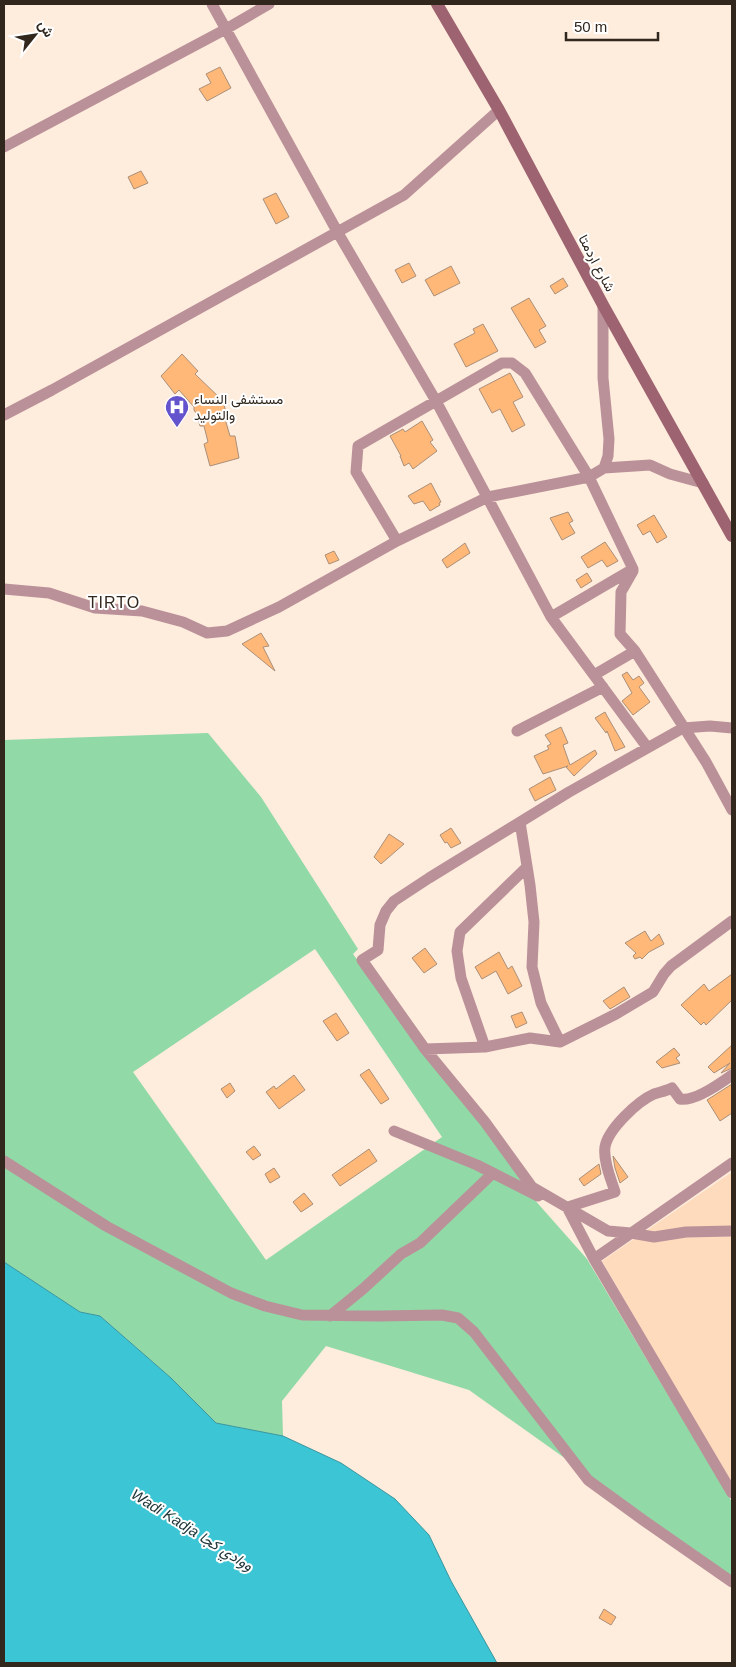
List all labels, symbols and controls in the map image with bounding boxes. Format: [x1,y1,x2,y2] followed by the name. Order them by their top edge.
[10,10,60,60] north arrow
[566,10,658,42] scale bar
[34,17,57,40] text: ش
[574,18,607,35] text: 50 m
[573,232,619,296] street label: شارع اردمتا
[194,391,283,424] place label: مستشفى النساء والتوليد
[164,394,190,428] hospital icon: مستشفى النساء والتوليد
[88,594,140,611] district label: TIRTO
[126,1485,256,1577] water label: Wadi Kadja ووادي كجا

